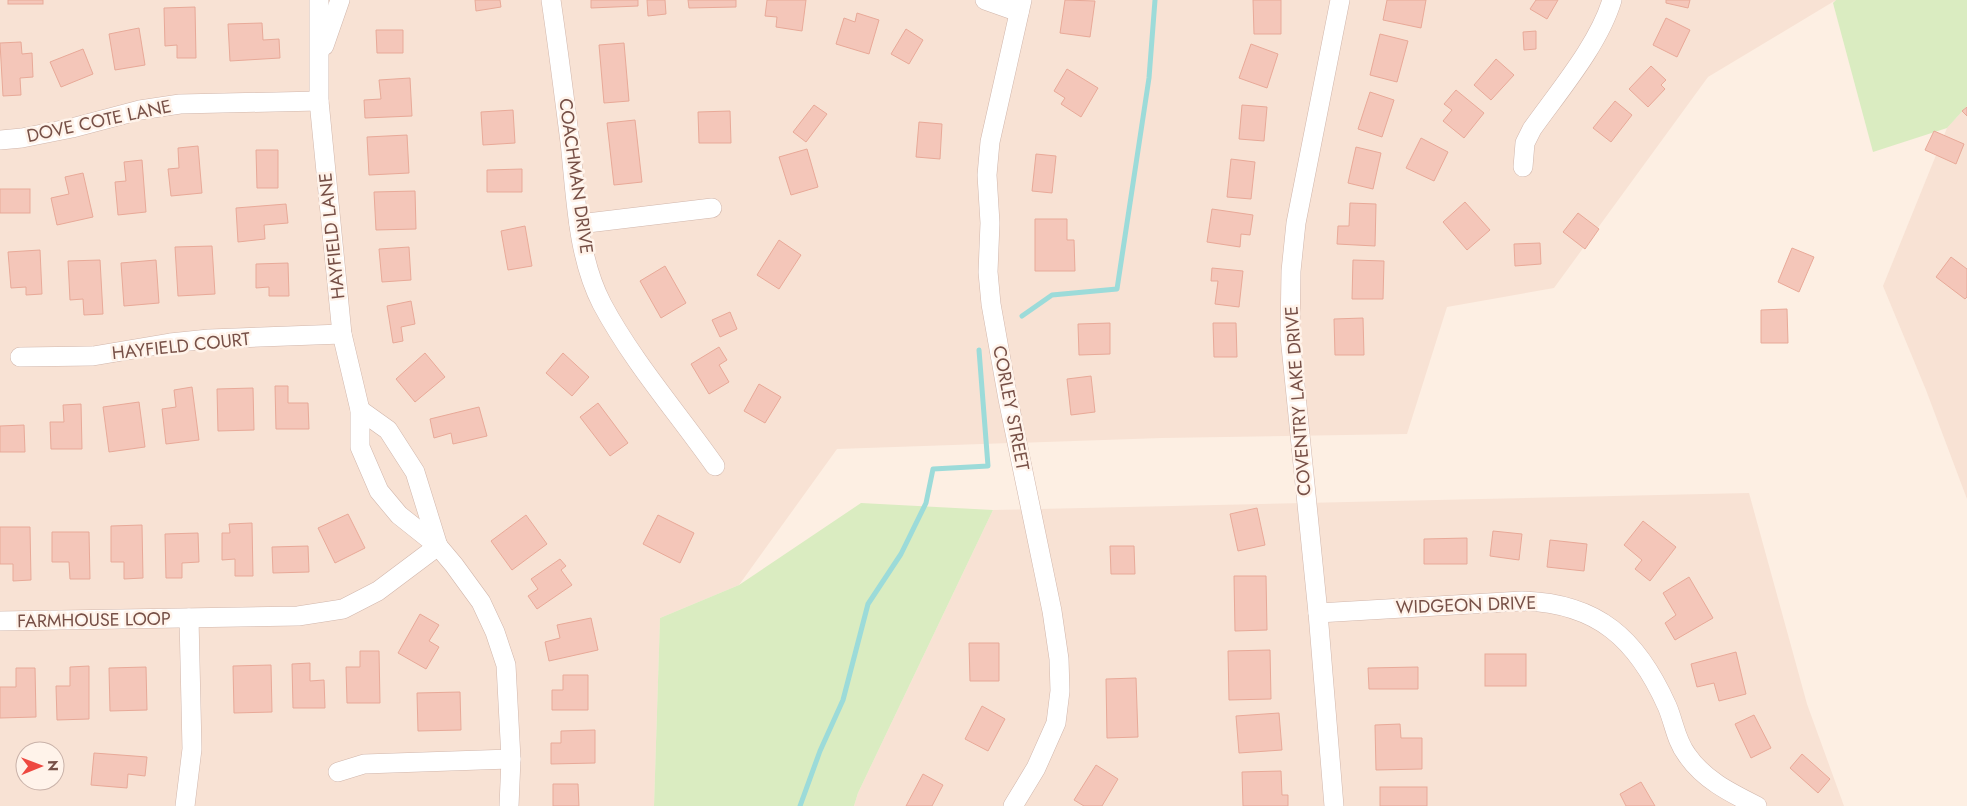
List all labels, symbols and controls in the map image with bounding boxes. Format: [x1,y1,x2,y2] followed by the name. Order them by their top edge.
[24,93,174,149] street label: DOVE COTE LANE
[552,97,600,255] street label: COACHMAN DRIVE
[312,171,352,301] street label: HAYFIELD LANE
[1278,305,1318,497] street label: COVENTRY LAKE DRIVE
[111,326,252,366] street label: HAYFIELD COURT
[986,343,1036,473] street label: CORLEY STREET
[1395,590,1537,620] street label: WIDGEON DRIVE
[17,606,171,634] street label: FARMHOUSE LOOP
[15,741,65,791] north arrow
[43,760,63,772] text: N

